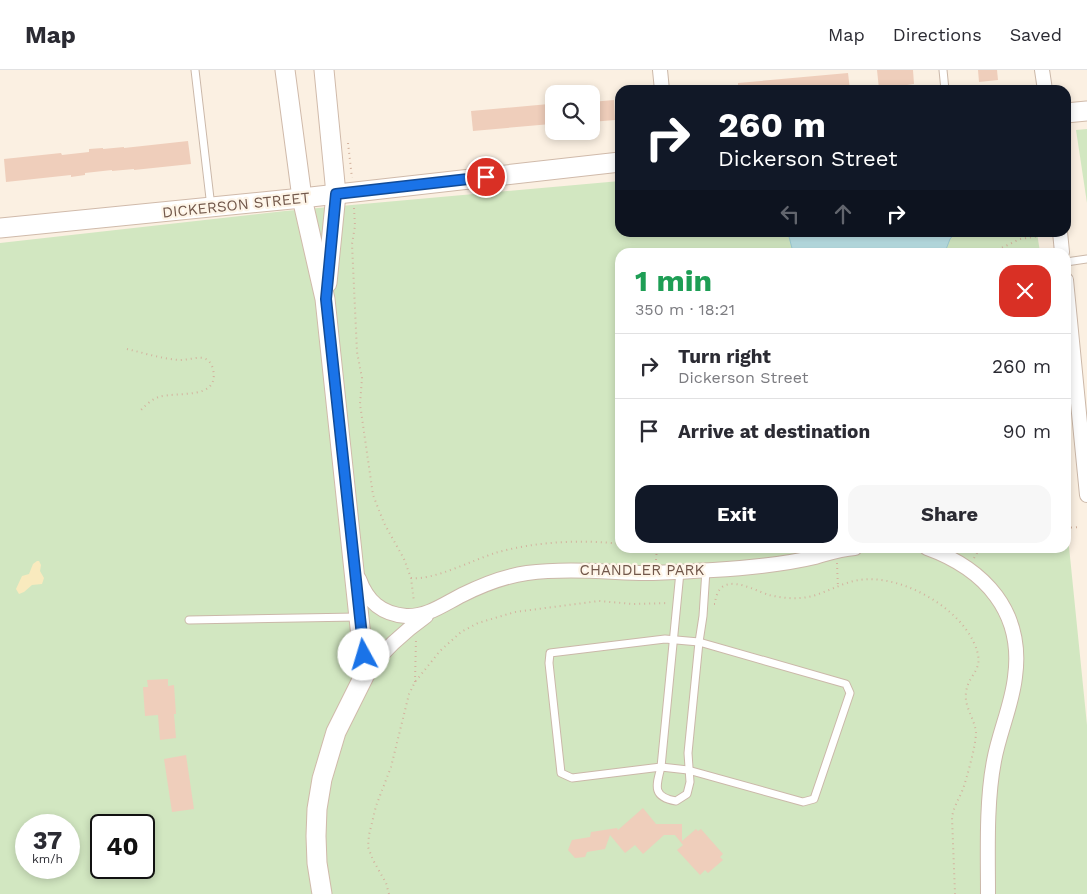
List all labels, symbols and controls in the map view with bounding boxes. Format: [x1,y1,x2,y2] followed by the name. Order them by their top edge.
[25,21,76,49] text: Map
[828,24,865,45] text: Map
[893,24,982,45] text: Directions
[1010,24,1062,45] text: Saved
[545,85,600,140] map controls
[545,85,600,140] button: search
[718,104,826,146] text: 260 m
[635,105,700,170] icon: right
[718,146,897,171] text: Dickerson Street
[465,156,507,198] pin
[472,163,500,191] icon: arrive
[161,188,311,222] street label: DICKERSON STREET
[776,200,804,228] icon: left
[829,200,857,228] icon: ahead
[882,200,910,228] icon: right
[635,263,712,298] text: 1 min
[999,265,1051,317] button: close
[635,300,735,319] text: 350 m · 18:21
[678,345,771,368] text: Turn right
[635,352,663,380] icon: right
[992,355,1051,378] text: 260 m
[678,368,808,387] text: Dickerson Street
[635,417,663,445] icon: arrive
[678,420,870,443] text: Arrive at destination
[1003,420,1051,443] text: 90 m
[635,485,838,543] button: Exit
[848,485,1051,543] button: Share
[580,561,705,579] street label: CHANDLER PARK
[337,628,389,680] position arrow
[90,814,155,879] speed limit sign: 40
[33,826,62,855] text: 37
[32,852,63,866] text: km/h

